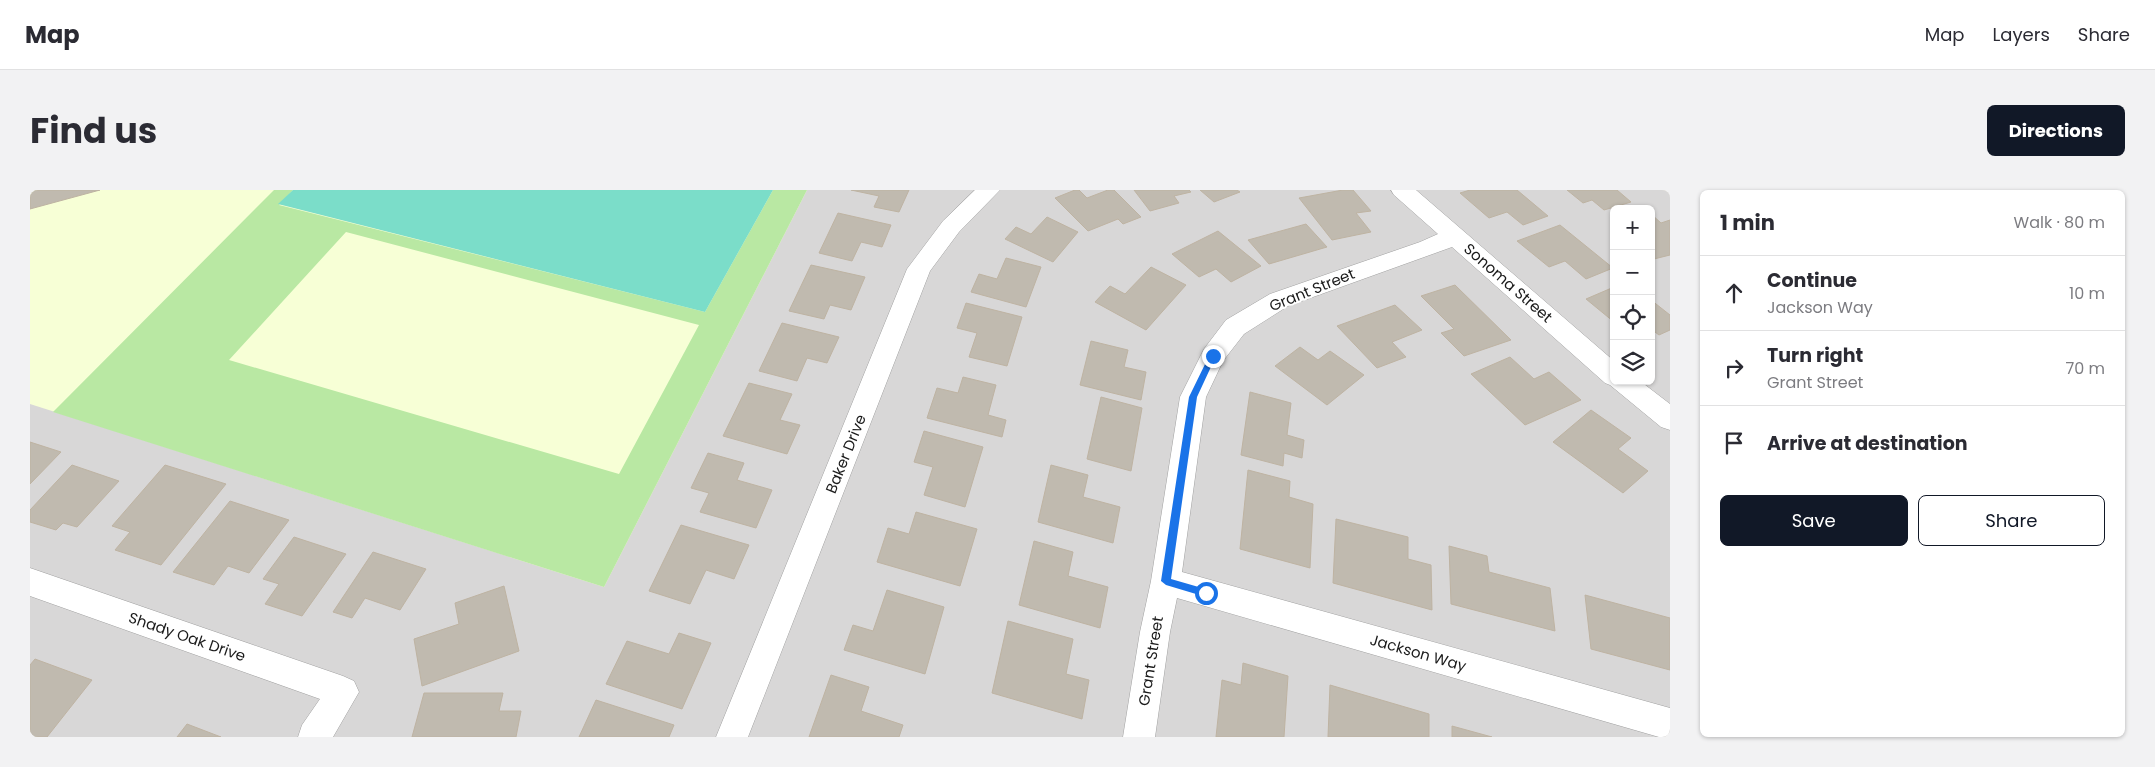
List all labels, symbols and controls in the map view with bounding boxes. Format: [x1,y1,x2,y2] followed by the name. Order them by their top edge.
[25,18,80,51] text: Map
[1925,22,1965,47] text: Map
[1993,22,2050,47] text: Layers
[2078,22,2130,47] text: Share
[1987,105,2125,156] button: Directions
[30,106,157,155] text: Find us
[1610,205,1655,385] map controls
[1610,205,1655,250] button: +
[1720,208,1775,237] text: 1 min
[2014,211,2105,234] text: Walk · 80 m
[1460,238,1557,327] street label: Sonoma Street
[1610,250,1655,295] button: −
[1266,263,1358,316] street label: Grant Street
[1767,267,1857,294] text: Continue
[1720,279,1748,307] icon: ahead
[2069,282,2105,305] text: 10 m
[1610,295,1655,340] button: locate
[1767,296,1873,319] text: Jackson Way
[1610,340,1655,385] button: layers
[1767,342,1863,369] text: Turn right
[1202,345,1225,368] route end
[1720,354,1748,382] icon: right
[2065,357,2105,380] text: 70 m
[1767,371,1863,394] text: Grant Street
[820,411,871,496] street label: Baker Drive
[1720,429,1748,457] icon: arrive
[1767,430,1968,457] text: Arrive at destination
[1720,495,1908,546] button: Save
[1918,495,2105,546] button: Share
[1195,582,1218,605] route start
[126,607,248,666] street label: Shady Oak Drive
[1133,615,1168,707] street label: Grant Street
[1368,629,1469,676] street label: Jackson Way

